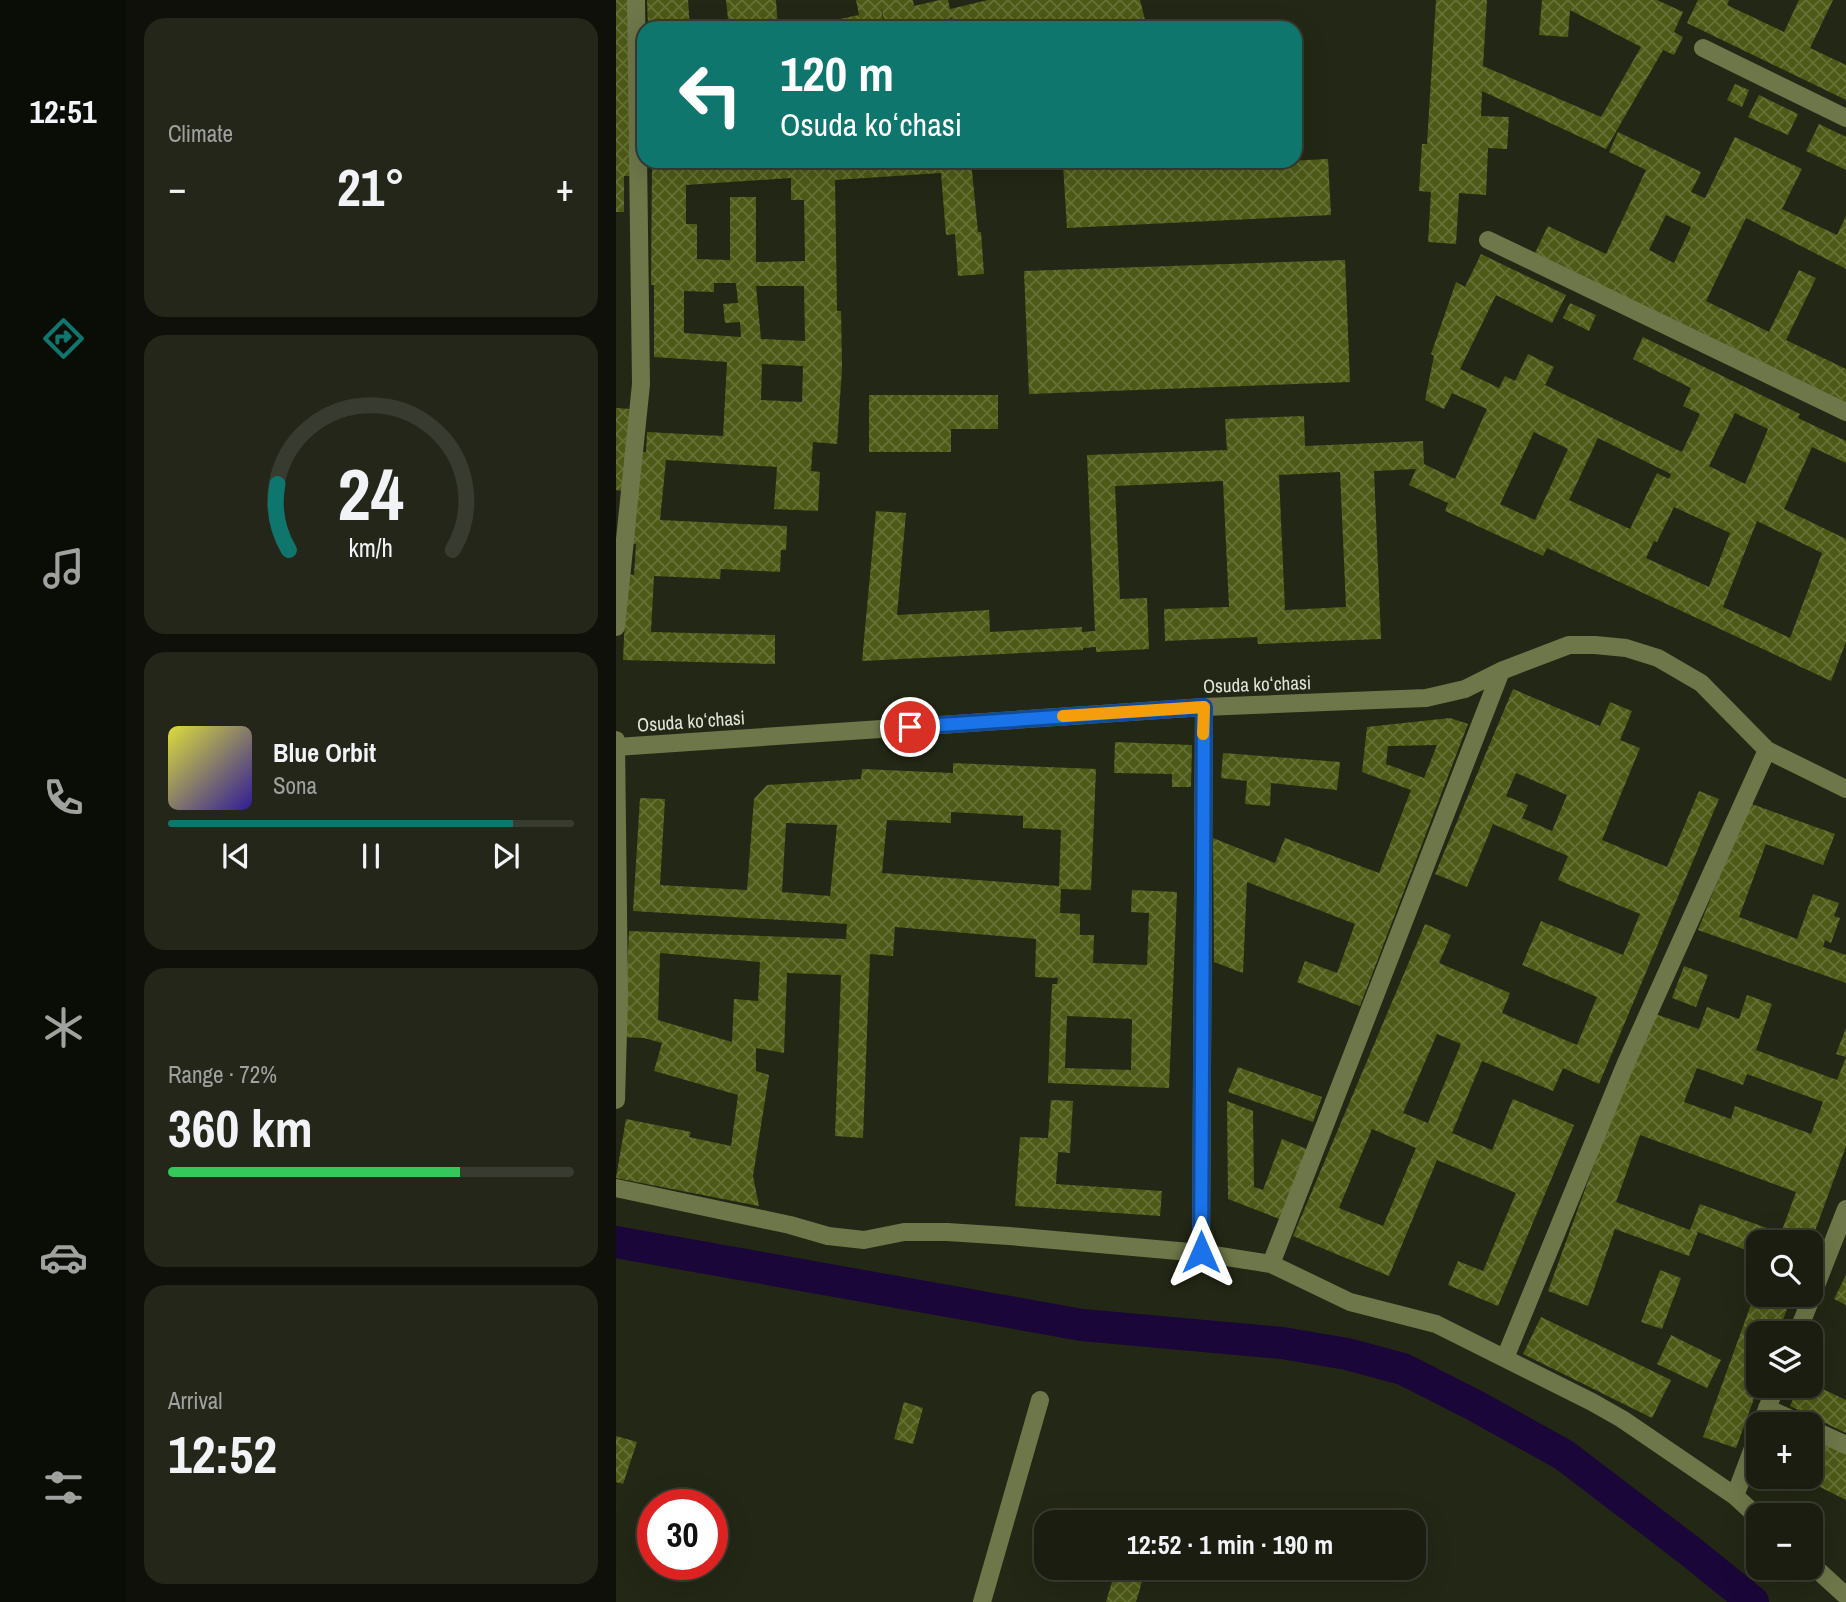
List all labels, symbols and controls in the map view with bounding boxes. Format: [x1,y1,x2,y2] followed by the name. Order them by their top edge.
[780,40,894,106] text: 120 m
[665,49,756,140] icon: left
[29,90,97,133] text: 12:51
[780,103,962,146] text: Osuda koʻchasi
[168,118,233,149] text: Climate
[337,152,405,222] text: 21°
[168,162,186,213] text: −
[556,162,574,213] text: +
[39,314,88,363] icon: directions
[338,446,404,544] text: 24
[349,531,393,565] text: km/h
[39,544,88,593] icon: music
[1203,669,1311,699] street label: Osuda koʻchasi
[880,697,940,757] pin
[636,704,746,738] street label: Osuda koʻchasi
[891,708,929,746] icon: arrive
[273,735,376,770] text: Blue Orbit
[273,770,317,801] text: Sona
[39,773,88,822] icon: phone
[217,837,255,875] icon: previous
[352,837,390,875] icon: pause
[487,837,525,875] icon: next
[39,1003,88,1052] icon: climate
[168,1059,277,1090] text: Range · 72%
[168,1093,313,1163] text: 360 km
[1164,1215,1238,1289] position arrow
[1746,1230,1823,1580] map controls
[1746,1230,1823,1307] button: search
[39,1233,88,1282] icon: car
[1746,1321,1823,1398] button: layers
[168,1385,223,1416] text: Arrival
[1746,1412,1823,1489] button: +
[168,1419,277,1489] text: 12:52
[39,1463,88,1512] icon: filters
[637,1489,728,1580] speed limit sign: 30
[1746,1503,1823,1580] button: −
[1127,1527,1333,1562] text: 12:52 · 1 min · 190 m

